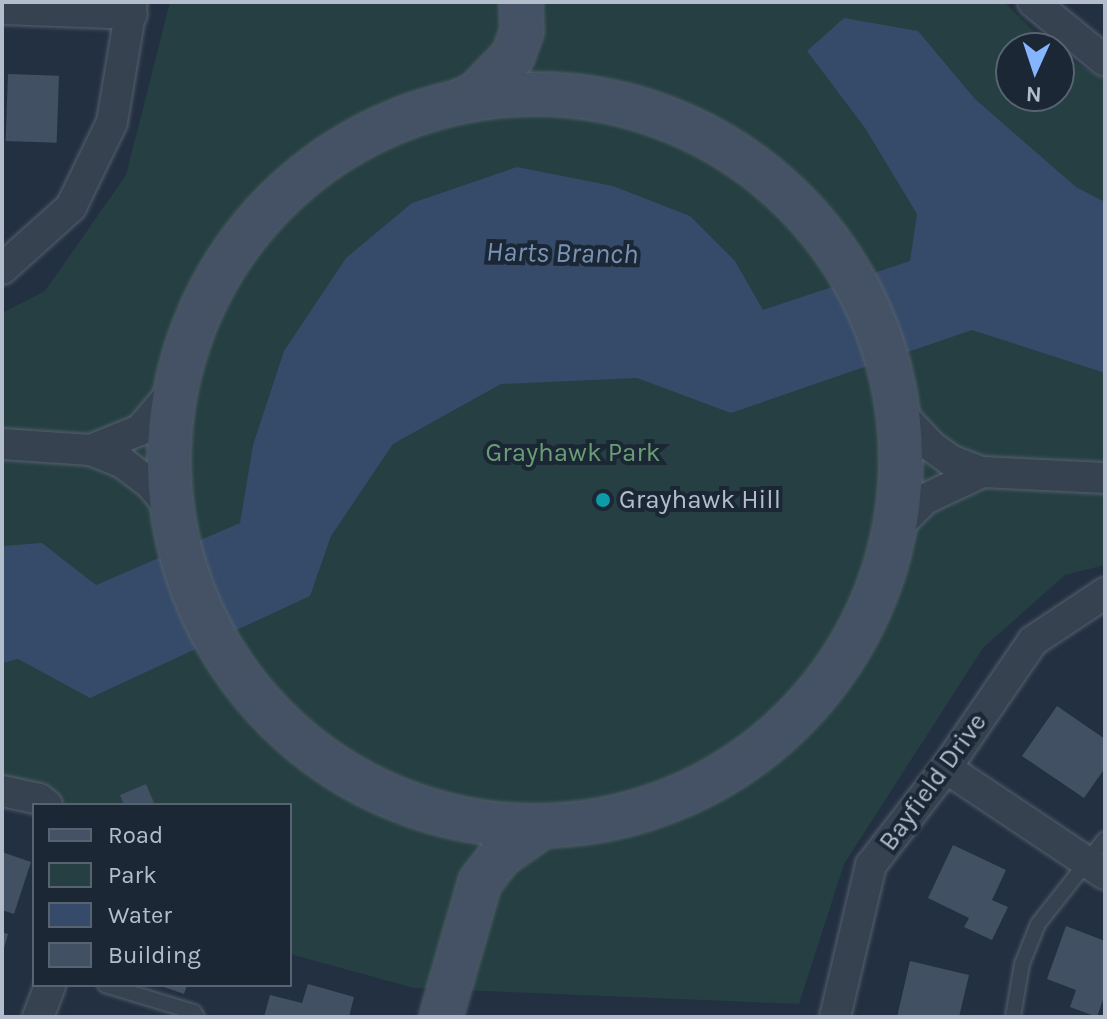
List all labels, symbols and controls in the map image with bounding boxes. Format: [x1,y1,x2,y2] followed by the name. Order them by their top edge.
[995,32,1075,112] north arrow
[1025,81,1042,107] text: N
[486,235,638,271] water label: Harts Branch
[486,437,660,469] park label: Grayhawk Park
[619,484,781,516] place label: Grayhawk Hill
[594,491,612,509] marker: Grayhawk Hill
[873,707,993,857] street label: Bayfield Drive
[32,803,292,987] legend
[108,821,163,849] text: Road
[108,861,157,889] text: Park
[108,901,172,929] text: Water
[108,941,201,969] text: Building

